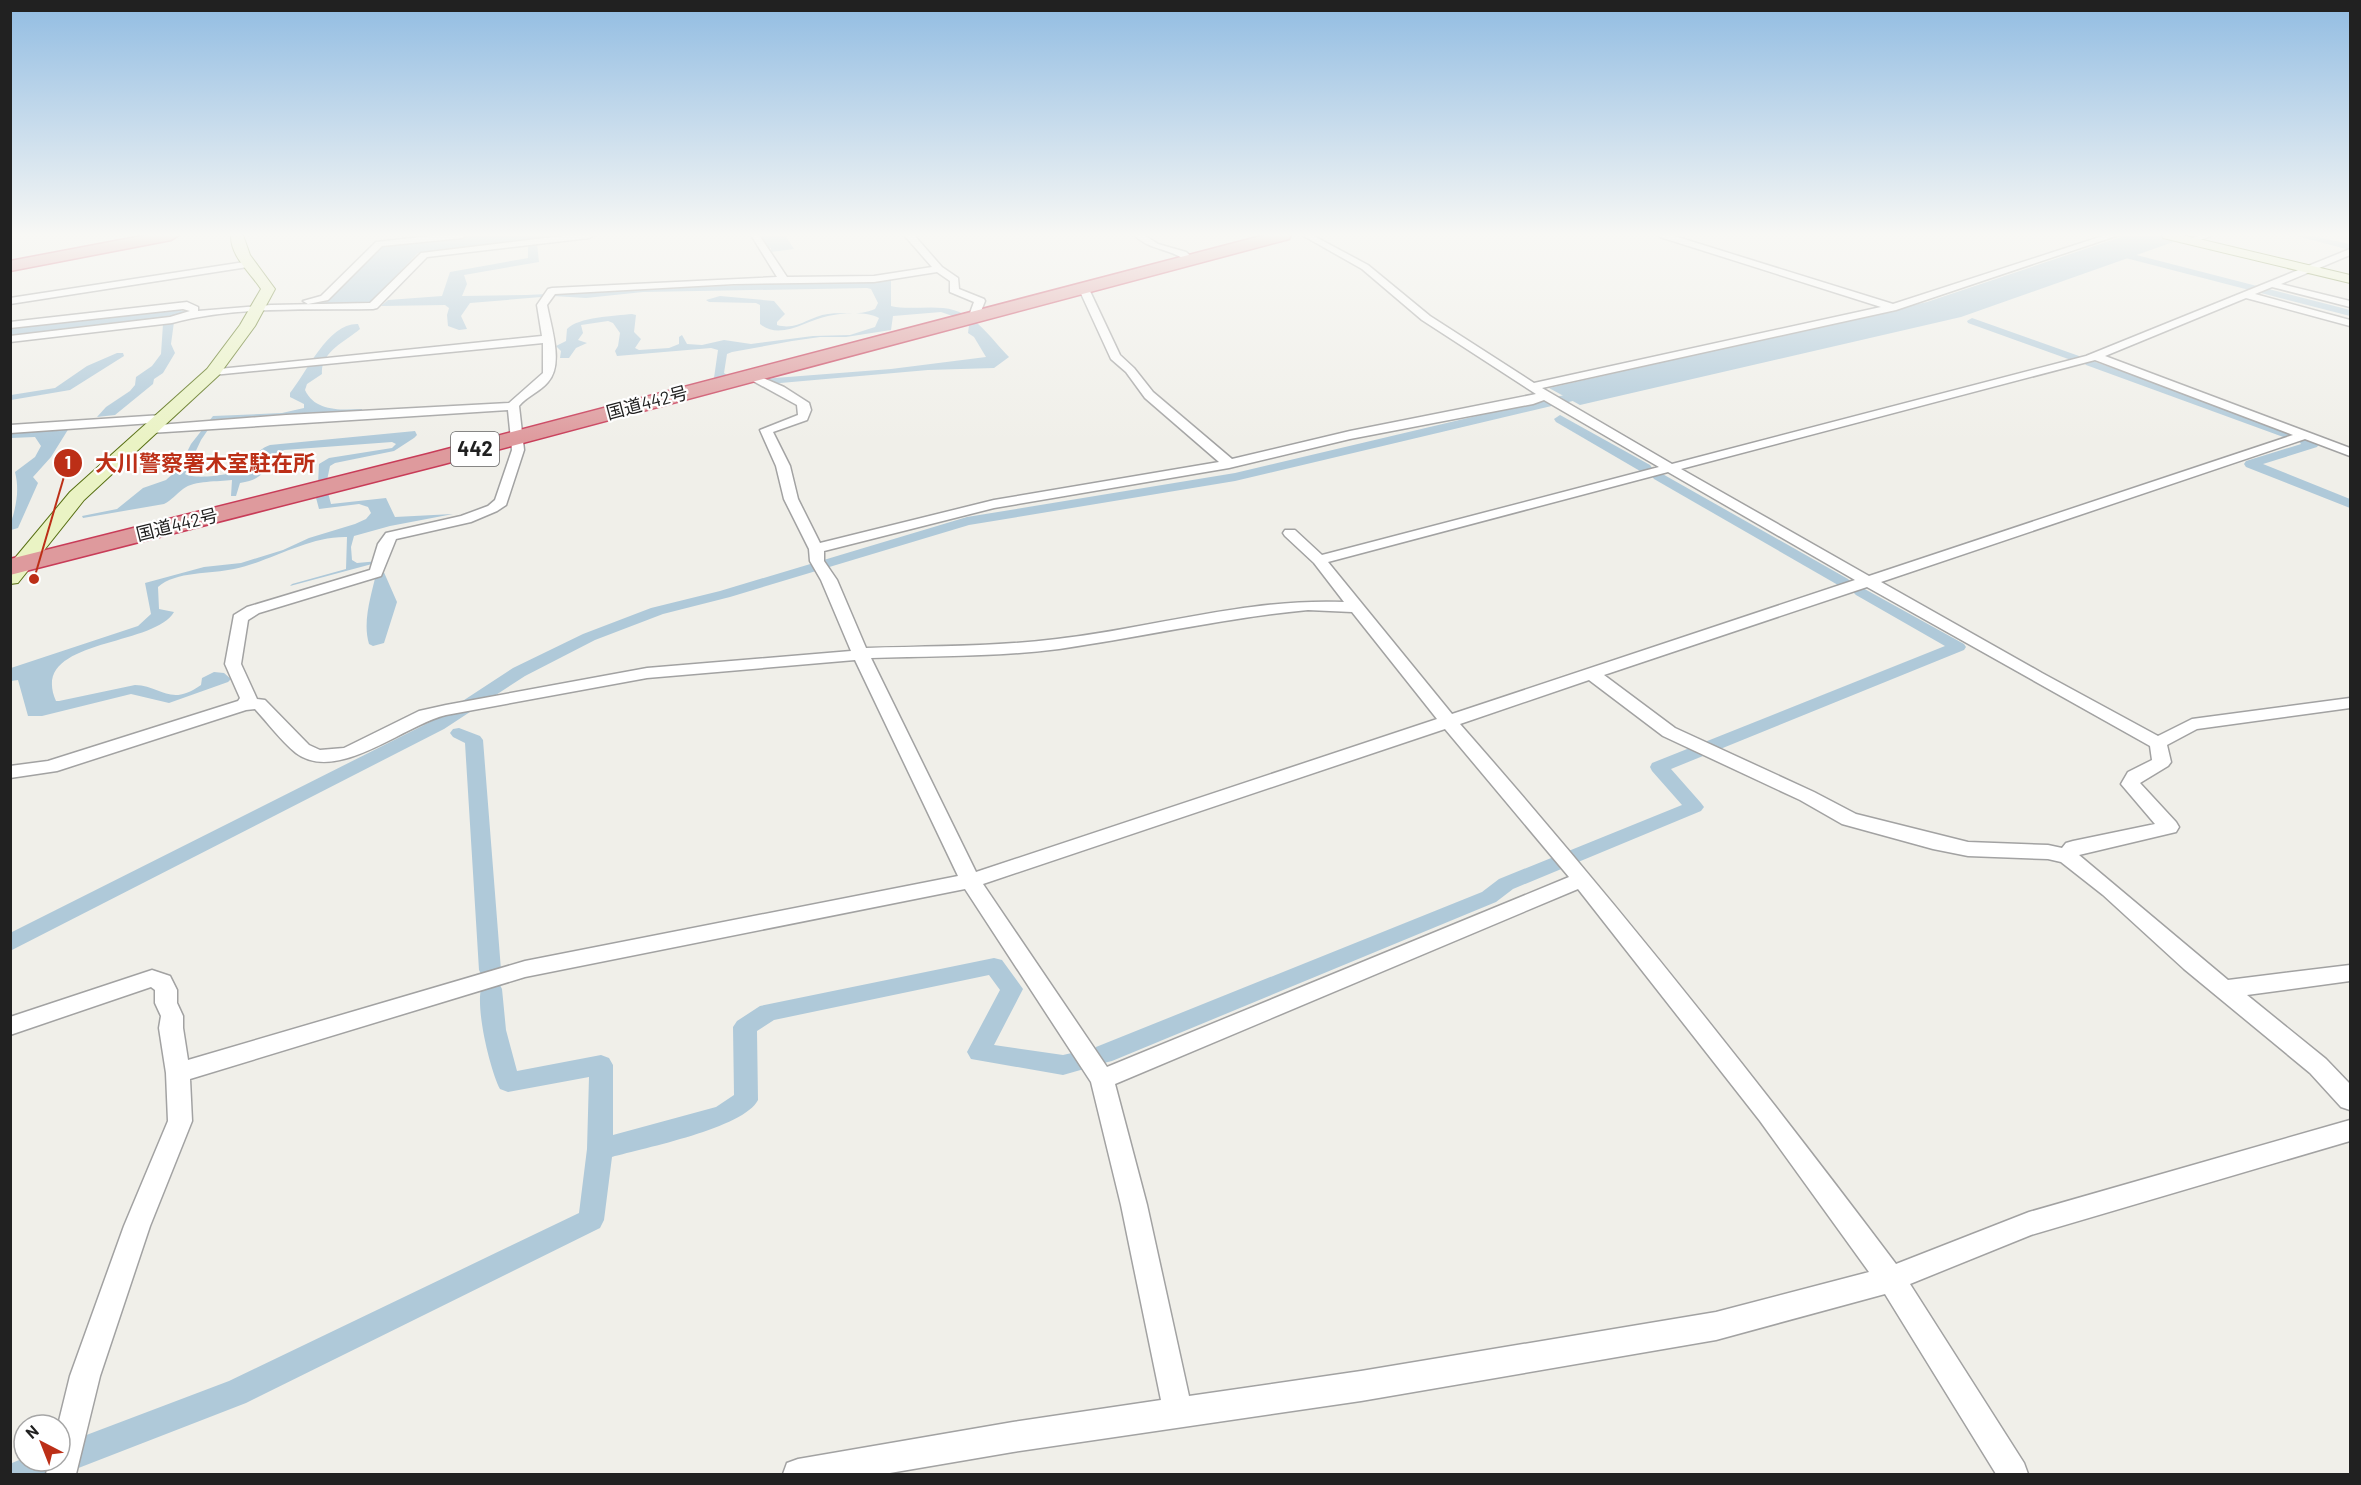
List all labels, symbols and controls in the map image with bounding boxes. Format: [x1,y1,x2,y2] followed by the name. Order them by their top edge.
[604,381,690,423] street label: 国道442号
[451,432,499,466] road number: 442
[53,443,327,483] callout: 大川警察署木室駐在所
[95,449,315,475] text: 大川警察署木室駐在所
[65,451,71,473] text: 1
[134,503,220,545] street label: 国道442号
[12,1413,72,1473] north arrow
[21,1421,42,1442] text: N

